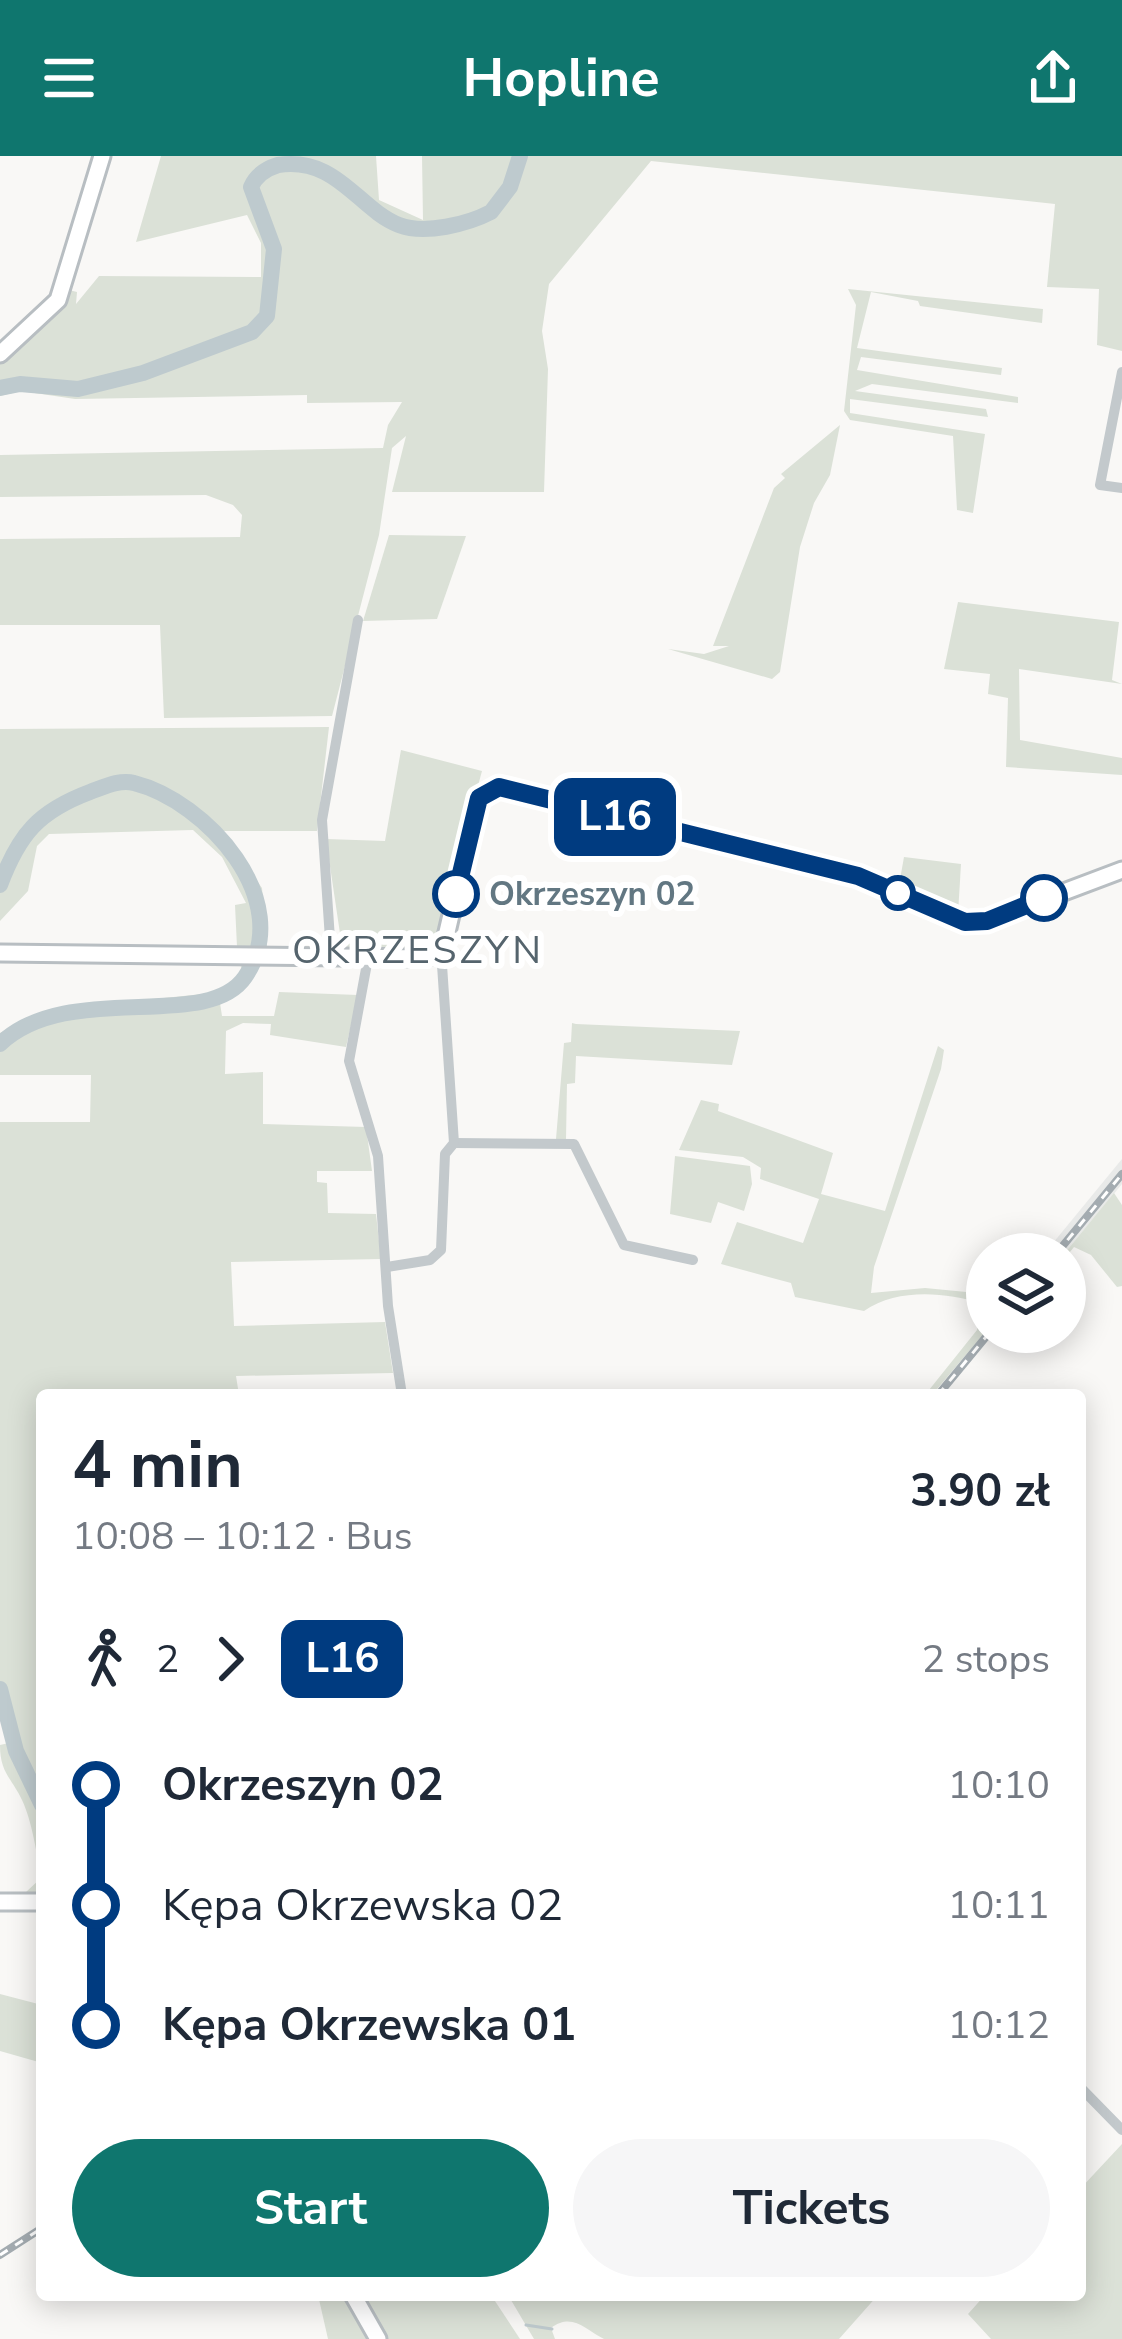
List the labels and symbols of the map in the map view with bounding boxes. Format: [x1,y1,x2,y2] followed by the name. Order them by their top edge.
[546,778,684,856] line badge: L16
[434,872,478,916] marker: Okrzeszyn 02
[489,872,695,917] place label: Okrzeszyn 02
[1022,876,1066,920] unlabelled marker
[882,877,914,909] unlabelled marker
[292,924,544,977] district label: OKRZESZYN

